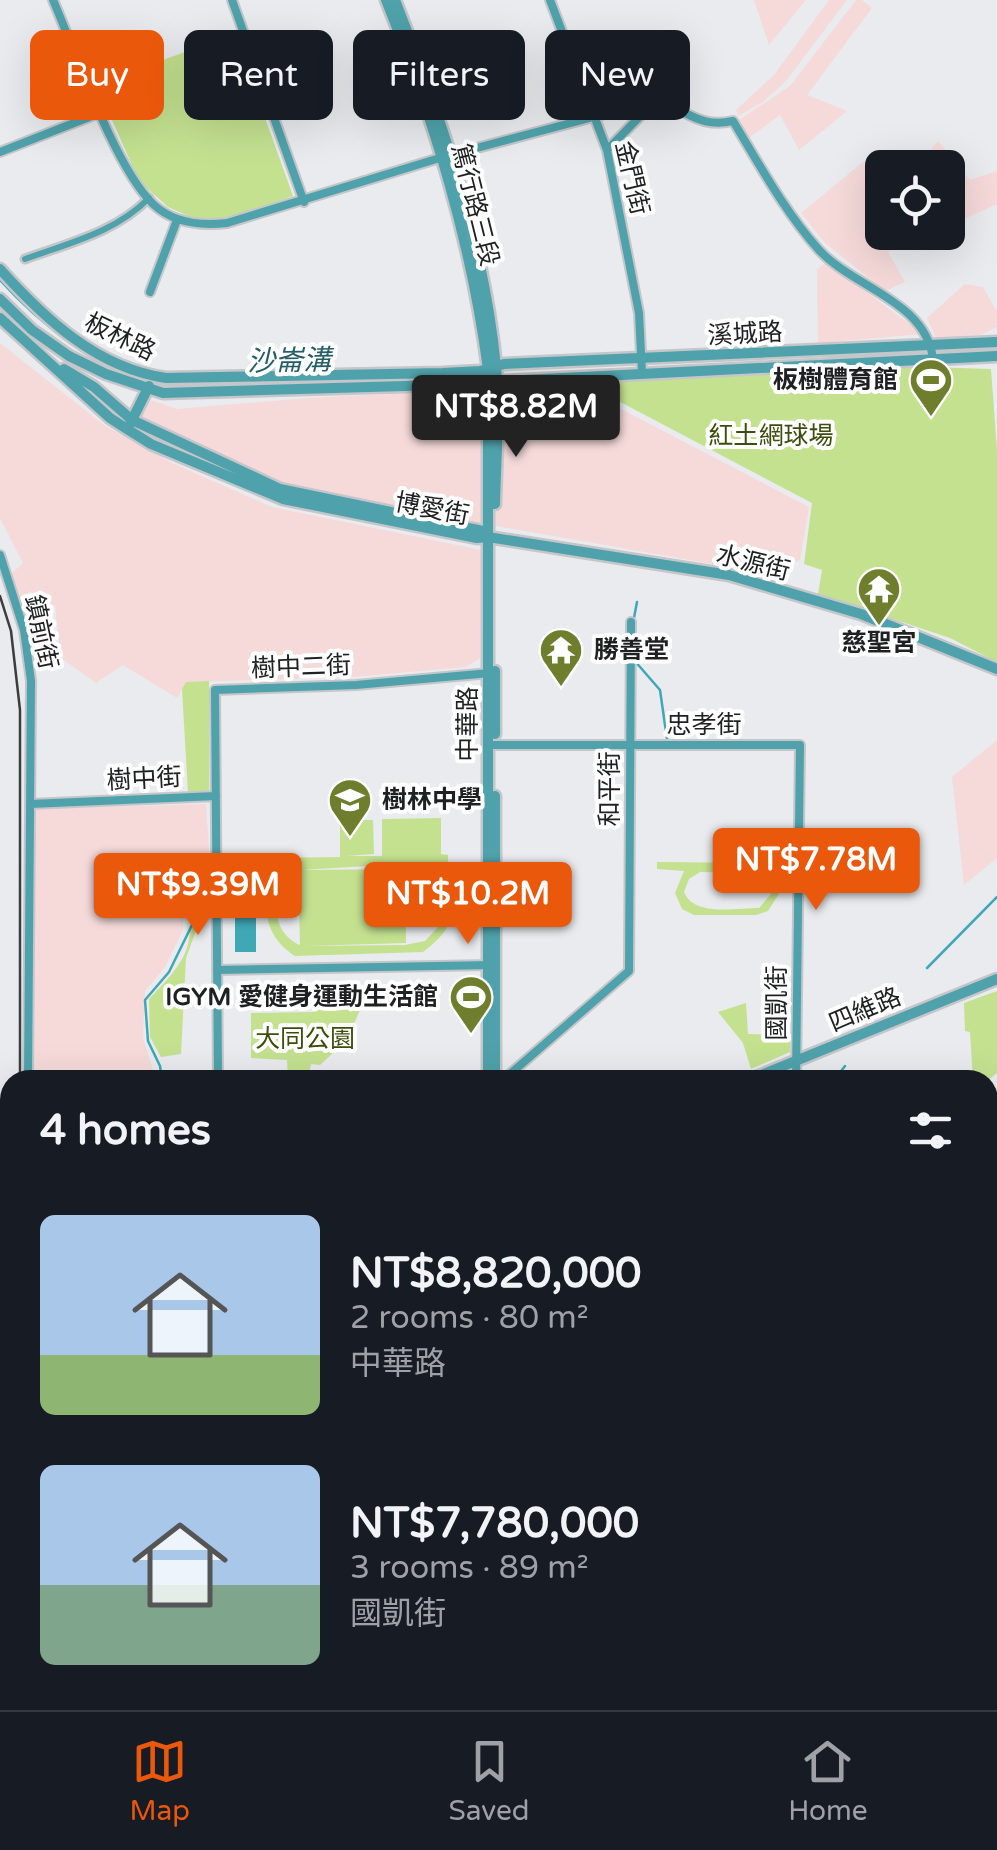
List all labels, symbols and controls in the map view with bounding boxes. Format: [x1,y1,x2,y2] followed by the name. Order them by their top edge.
[30,30,164,120] chip: Buy
[184,30,333,120] chip: Rent
[353,30,525,120] chip: Filters
[545,30,690,120] chip: New
[609,138,655,218] street label: 金門街
[445,141,505,269] street label: 篤行路三段
[865,150,965,250] map controls
[865,150,965,250] button: locate
[80,307,160,367] street label: 板林路
[707,317,783,351] street label: 溪城路
[247,343,335,379] water label: 沙崙溝
[908,357,954,418] sports icon: 板樹體育館
[773,365,898,395] place label: 板樹體育館
[413,375,619,460] pin: NT$8.82M
[434,388,598,426] text: NT$8.82M
[708,421,834,451] park label: 紅土網球場
[392,487,472,531] street label: 博愛街
[713,539,793,587] street label: 水源街
[856,566,902,627] temple icon: 慈聖宮
[19,592,63,672] street label: 鎮前街
[538,627,584,688] temple icon: 勝善堂
[841,628,917,658] place label: 慈聖宮
[594,635,669,665] place label: 勝善堂
[250,650,352,684] street label: 樹中二街
[453,686,483,762] street label: 中華路
[666,710,742,740] street label: 忠孝街
[595,751,625,827] street label: 和平街
[106,762,182,796] street label: 樹中街
[327,777,373,838] school or university icon: 樹林中學
[382,785,482,815] place label: 樹林中學
[713,828,919,913] pin: NT$7.78M
[735,841,897,879] text: NT$7.78M
[95,853,301,938] pin: NT$9.39M
[365,862,571,947] pin: NT$10.2M
[116,866,280,904] text: NT$9.39M
[386,875,550,913] text: NT$10.2M
[762,965,792,1041] street label: 國凱街
[448,974,494,1035] sports icon: IGYM 愛健身運動生活館
[165,982,438,1012] place label: IGYM 愛健身運動生活館
[825,982,905,1038] street label: 四維路
[255,1024,355,1054] park label: 大同公園
[903,1103,958,1158] icon: filters
[40,1105,211,1156] text: 4 homes
[350,1248,641,1299] text: NT$8,820,000
[120,1255,240,1375] icon: home
[350,1299,589,1337] text: 2 rooms · 80 m²
[350,1345,446,1383] text: 中華路
[350,1498,639,1549] text: NT$7,780,000
[120,1505,240,1625] icon: home
[350,1549,589,1587] text: 3 rooms · 89 m²
[350,1595,446,1633] text: 國凱街
[129,1734,190,1828] tab: Map
[449,1734,530,1828] tab: Saved
[788,1734,868,1828] tab: Home

